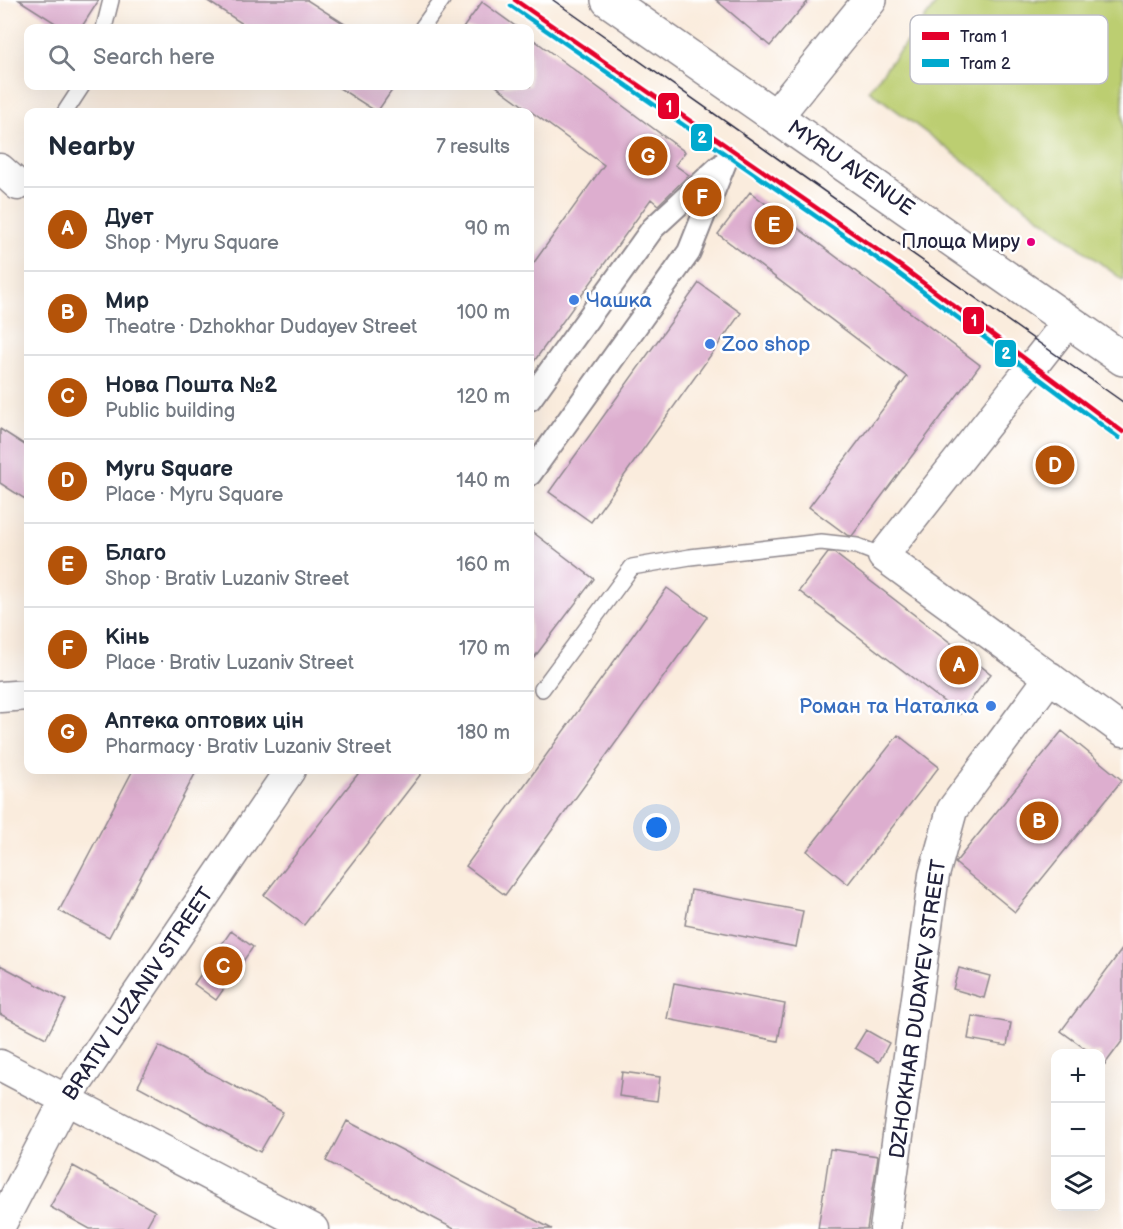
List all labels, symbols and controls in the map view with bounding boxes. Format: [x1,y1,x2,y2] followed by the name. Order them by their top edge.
[910,15,1108,84] legend
[24,24,534,90] search box
[960,28,1007,47] text: Tram 1
[45,41,78,74] icon: search
[93,44,215,71] text: Search here
[960,55,1011,74] text: Tram 2
[657,92,680,120] line badge: 1
[666,98,672,117] text: 1
[783,115,919,221] street label: MYRU AVENUE
[690,123,713,152] line badge: 2
[697,129,707,148] text: 2
[48,132,135,163] text: Nearby
[628,134,668,178] pin: G
[436,135,510,159] text: 7 results
[682,174,722,220] pin: F
[754,202,794,248] pin: E
[105,204,154,231] text: Дует
[61,217,74,241] text: A
[465,217,510,241] text: 90 m
[901,230,1020,254] place label: Площа Миру
[105,231,279,255] text: Shop · Myru Square
[1025,236,1037,248] marker: Площа Миру
[105,288,149,315] text: Мир
[586,288,652,313] place label: Чашка
[567,293,581,307] marker: Чашка
[60,301,75,325] text: B
[457,301,510,325] text: 100 m
[962,306,985,335] line badge: 1
[971,312,977,331] text: 1
[105,315,417,339] text: Theatre · Dzhokhar Dudayev Street
[721,332,811,357] place label: Zoo shop
[703,337,717,351] marker: Zoo shop
[994,339,1017,368] line badge: 2
[1001,345,1011,364] text: 2
[105,372,277,399] text: Нова Пошта №2
[60,385,75,409] text: C
[457,385,510,409] text: 120 m
[105,399,235,423] text: Public building
[1036,442,1074,488] pin: D
[105,456,233,483] text: Myru Square
[61,469,74,493] text: D
[456,469,510,493] text: 140 m
[105,483,283,507] text: Place · Myru Square
[105,540,166,567] text: Благо
[61,553,74,577] text: E
[456,553,510,577] text: 160 m
[105,567,349,591] text: Shop · Brativ Luzaniv Street
[105,624,149,651] text: Кінь
[61,637,74,661] text: F
[459,637,510,661] text: 170 m
[940,642,978,688] pin: A
[105,651,354,675] text: Place · Brativ Luzaniv Street
[799,694,980,719] place label: Роман та Наталка
[984,699,998,713] marker: Роман та Наталка
[105,708,304,735] text: Аптека оптових цін
[60,721,75,745] text: G
[457,721,510,745] text: 180 m
[105,735,391,759] text: Pharmacy · Brativ Luzaniv Street
[1020,798,1058,844] pin: B
[642,813,671,842] your location
[885,857,951,1160] street label: DZHOKHAR DUDAYEV STREET
[57,882,219,1105] street label: BRATIV LUZANIV STREET
[204,944,242,988] pin: C
[1051,1049,1105,1211] map controls
[1051,1049,1105,1103] button: +
[1051,1103,1105,1157] button: −
[1051,1157,1105,1211] button: layers

